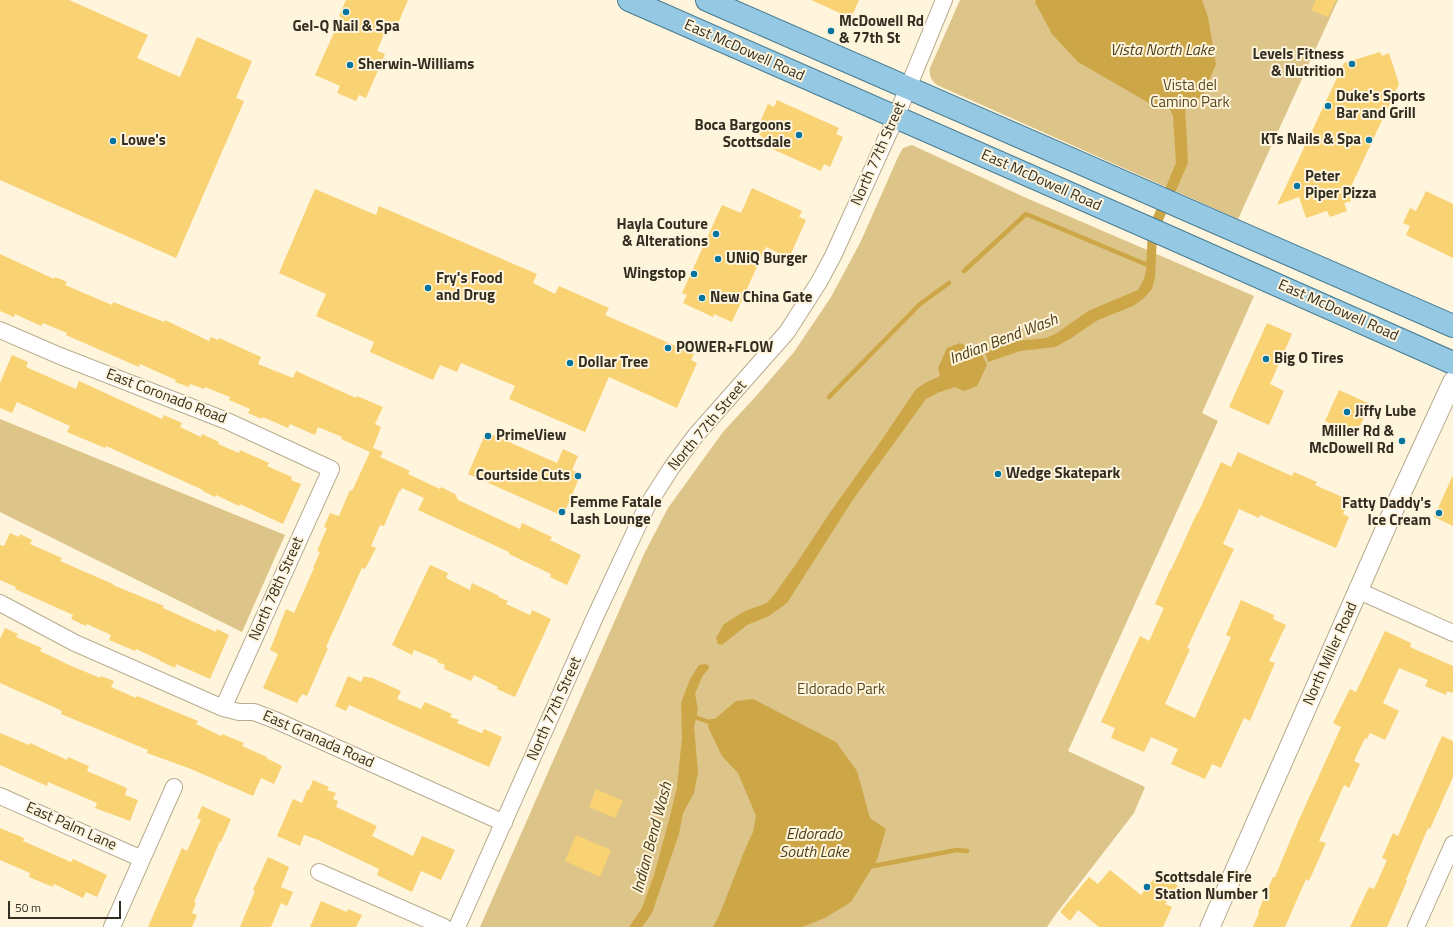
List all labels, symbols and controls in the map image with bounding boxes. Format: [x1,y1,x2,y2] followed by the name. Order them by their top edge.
[341,7,351,17] marker: Gel-Q Nail & Spa
[839,13,924,48] place label: McDowell Rd & 77th St
[681,16,807,86] street label: East McDowell Road
[292,18,400,36] place label: Gel-Q Nail & Spa
[826,26,836,36] marker: McDowell Rd & 77th St
[1110,41,1214,61] water label: Vista North Lake
[1253,46,1344,81] place label: Levels Fitness & Nutrition
[358,56,474,74] place label: Sherwin-Williams
[1347,59,1357,69] marker: Levels Fitness & Nutrition
[345,60,355,70] marker: Sherwin-Williams
[1150,77,1230,112] park label: Vista del Camino Park
[1336,88,1425,123] place label: Duke's Sports Bar and Grill
[848,99,910,209] street label: North 77th Street
[1323,101,1333,111] marker: Duke's Sports Bar and Grill
[695,117,791,152] place label: Boca Bargoons Scottsdale
[794,130,804,140] marker: Boca Bargoons Scottsdale
[1261,131,1361,149] place label: KTs Nails & Spa
[121,132,166,150] place label: Lowe's
[1364,135,1374,145] marker: KTs Nails & Spa
[108,136,118,146] marker: Lowe's
[978,146,1104,216] street label: East McDowell Road
[1305,168,1376,203] place label: Peter Piper Pizza
[1292,181,1302,191] marker: Peter Piper Pizza
[616,216,708,251] place label: Hayla Couture & Alterations
[711,229,721,239] marker: Hayla Couture & Alterations
[726,250,807,268] place label: UNiQ Burger
[713,254,723,264] marker: UNiQ Burger
[623,265,686,283] place label: Wingstop
[689,269,699,279] marker: Wingstop
[436,270,503,305] place label: Fry's Food and Drug
[1275,276,1401,346] street label: East McDowell Road
[423,283,433,293] marker: Fry's Food and Drug
[710,289,812,307] place label: New China Gate
[697,293,707,303] marker: New China Gate
[947,311,1061,369] water label: Indian Bend Wash
[676,339,773,357] place label: POWER+FLOW
[663,343,673,353] marker: POWER+FLOW
[1274,350,1343,368] place label: Big O Tires
[578,354,648,372] place label: Dollar Tree
[1261,354,1271,364] marker: Big O Tires
[565,358,575,368] marker: Dollar Tree
[103,366,229,428] street label: East Coronado Road
[665,377,751,475] street label: North 77th Street
[1355,403,1416,421] place label: Jiffy Lube
[1342,407,1352,417] marker: Jiffy Lube
[1309,423,1394,458] place label: Miller Rd & McDowell Rd
[496,427,566,445] place label: PrimeView
[483,431,493,441] marker: PrimeView
[1397,436,1407,446] marker: Miller Rd & McDowell Rd
[1006,465,1120,483] place label: Wedge Skatepark
[476,467,570,485] place label: Courtside Cuts
[993,469,1003,479] marker: Wedge Skatepark
[573,471,583,481] marker: Courtside Cuts
[570,494,662,529] place label: Femme Fatale Lash Lounge
[1342,495,1431,530] place label: Fatty Daddy's Ice Cream
[557,507,567,517] marker: Femme Fatale Lash Lounge
[1434,508,1444,518] marker: Fatty Daddy's Ice Cream
[246,534,308,644] street label: North 78th Street
[1300,600,1362,708] street label: North Miller Road
[524,654,586,764] street label: North 77th Street
[797,681,885,699] park label: Eldorado Park
[259,707,377,773] street label: East Granada Road
[629,780,677,896] water label: Indian Bend Wash
[23,799,119,855] street label: East Palm Lane
[779,825,849,863] water label: Eldorado South Lake
[1155,869,1269,904] place label: Scottsdale Fire Station Number 1
[1142,882,1152,892] marker: Scottsdale Fire Station Number 1
[10,893,123,919] scale bar
[15,898,41,917] text: 50 m

